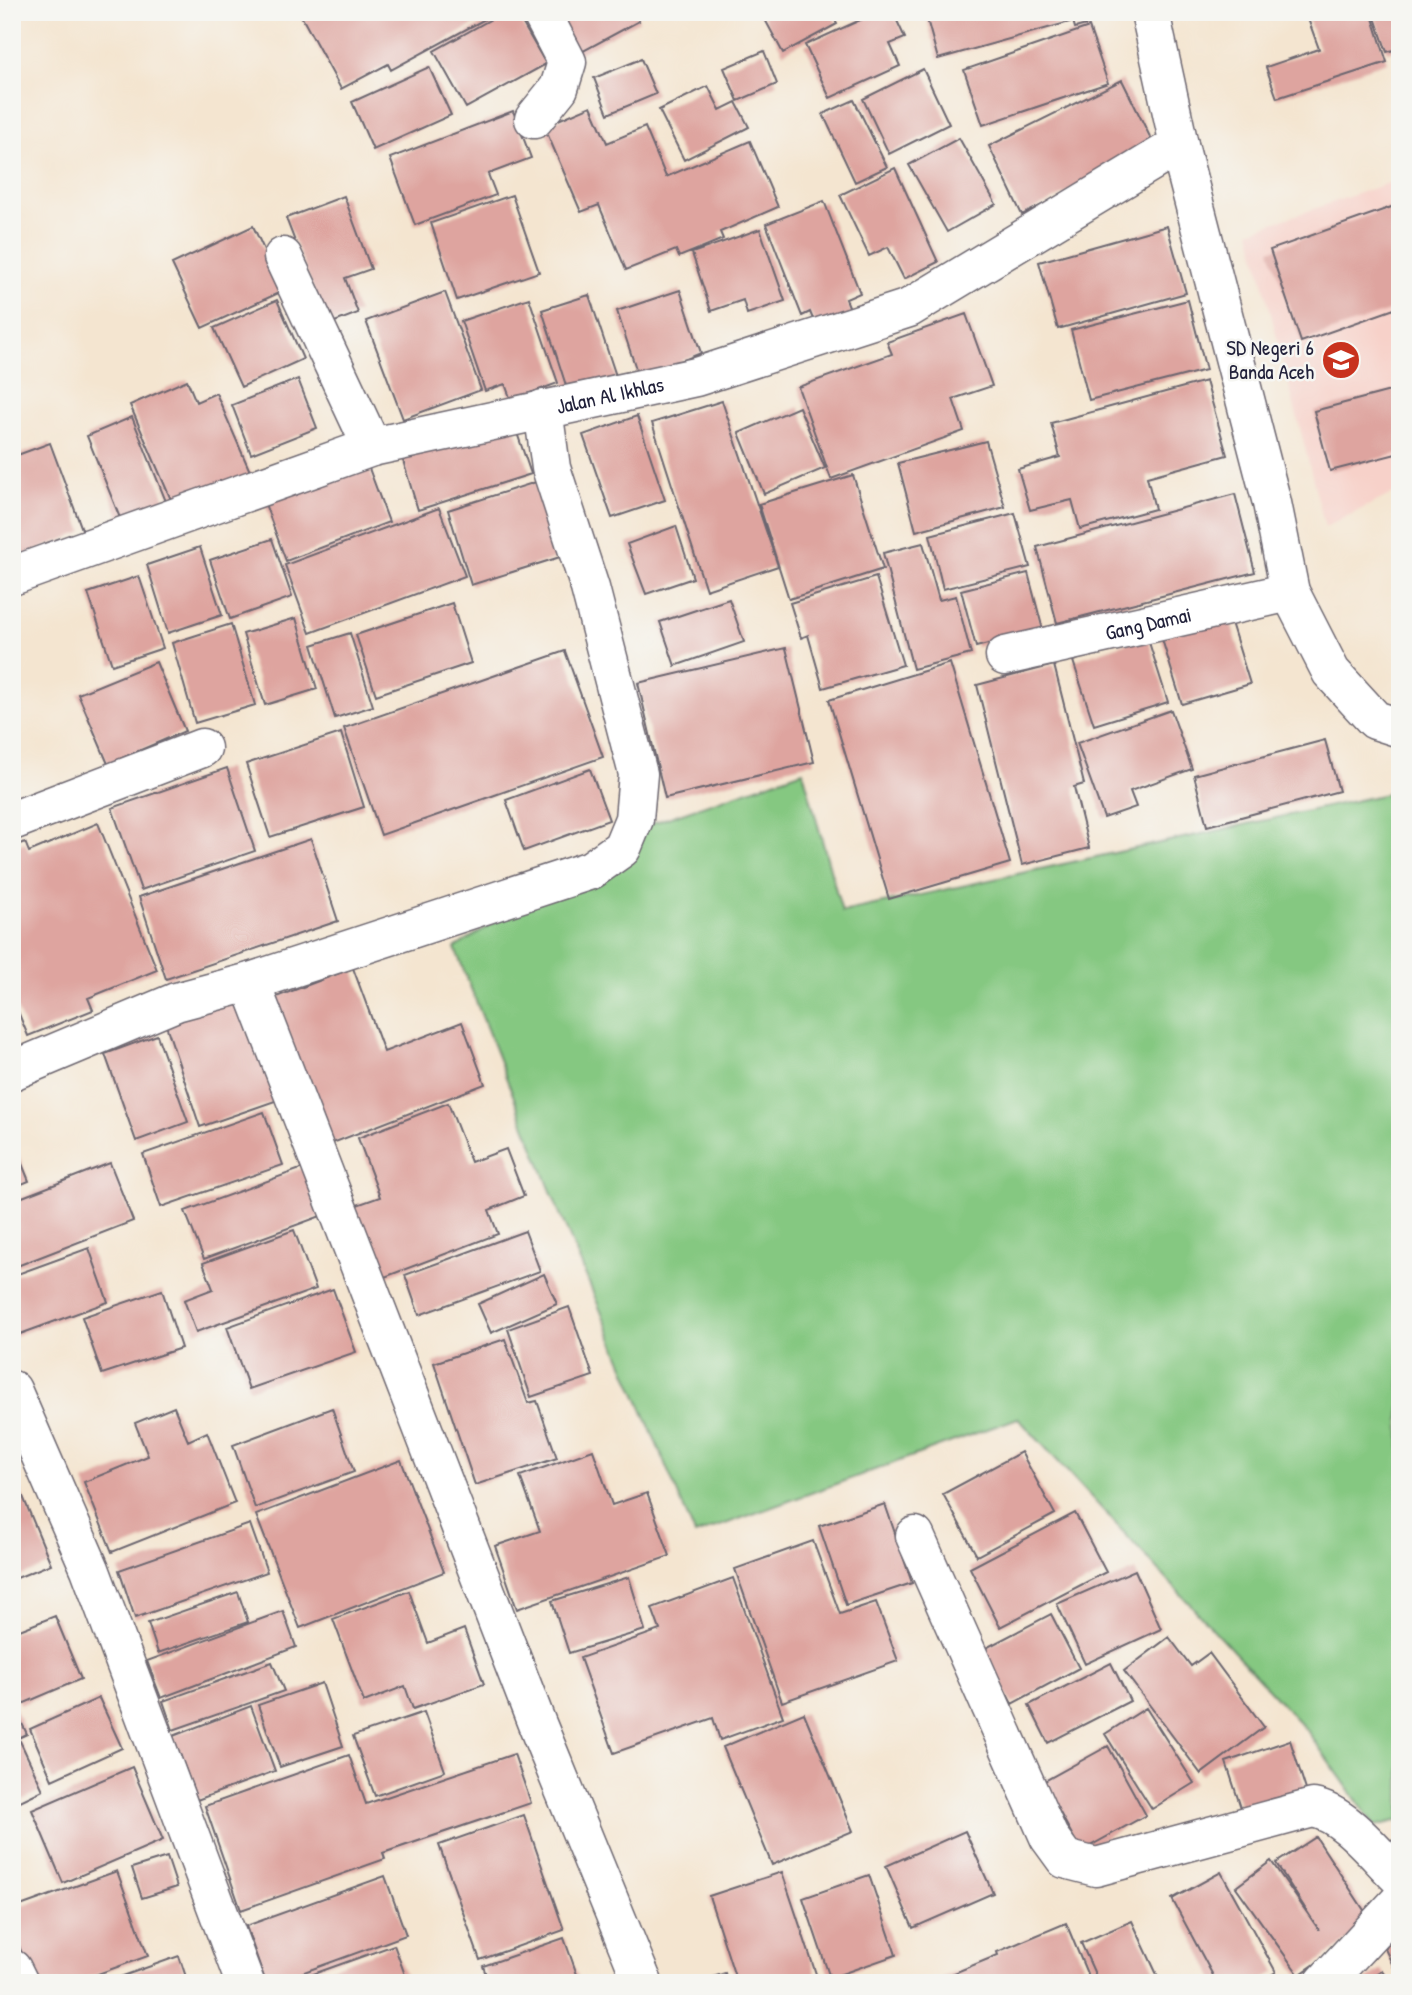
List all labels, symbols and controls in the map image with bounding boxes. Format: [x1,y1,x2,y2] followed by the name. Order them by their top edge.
[1226,333,1314,386] place label: SD Negeri 6 Banda Aceh
[1320,339,1362,381] school or university icon: SD Negeri 6 Banda Aceh
[554,369,666,421] street label: Jalan Al Ikhlas
[1102,600,1194,647] street label: Gang Damai

